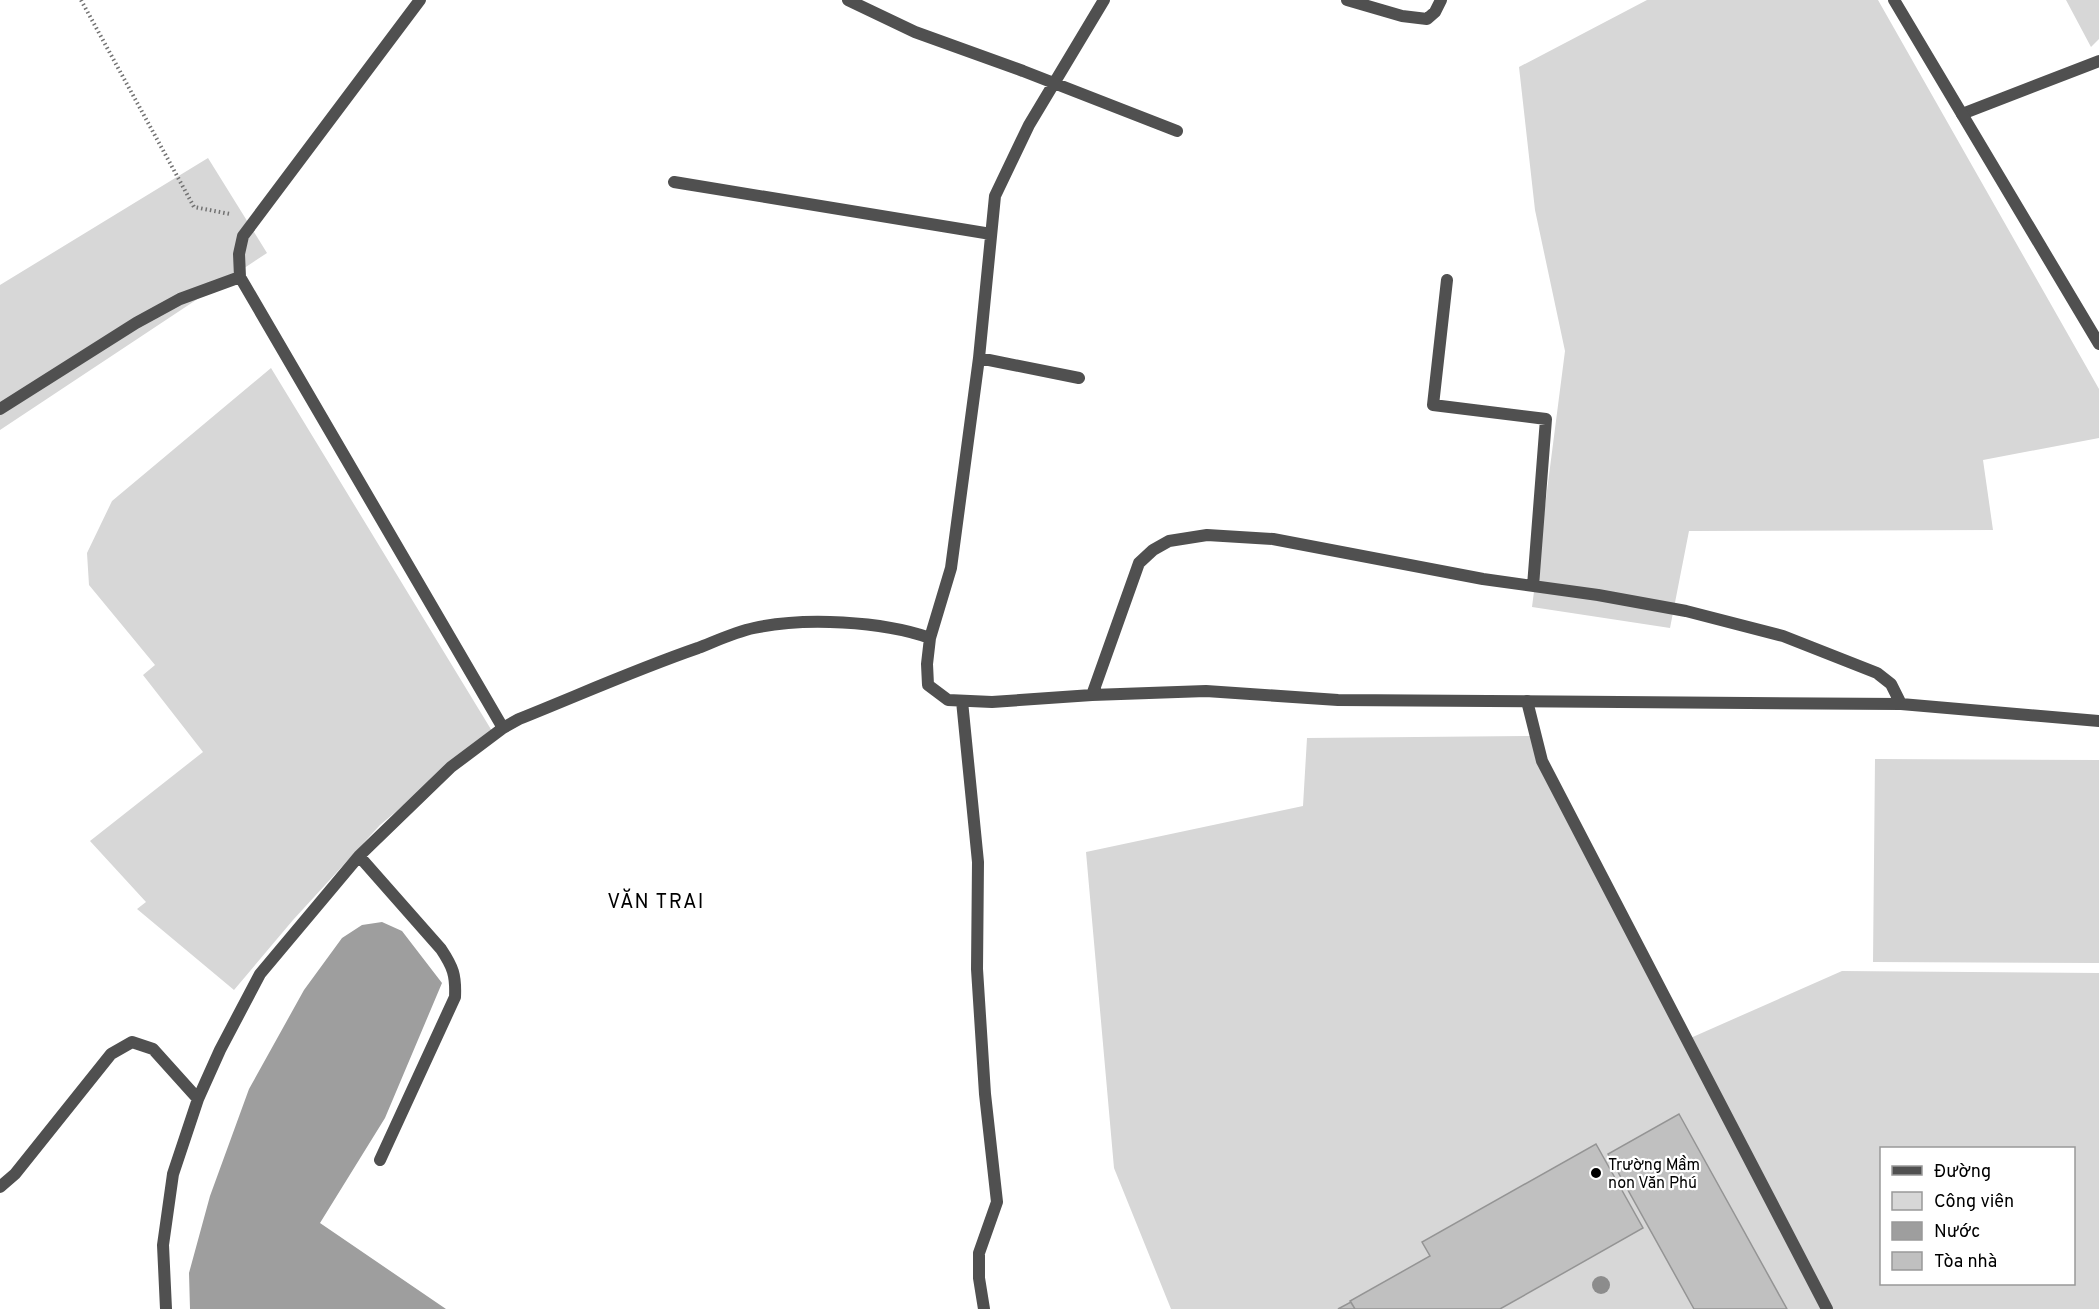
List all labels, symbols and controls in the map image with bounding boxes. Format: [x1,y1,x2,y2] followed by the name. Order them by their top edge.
[607,888,705,916] district label: VĂN TRAI
[1880,1147,2075,1285] legend
[1608,1155,1700,1194] place label: Trường Mầm non Văn Phú
[1934,1161,1991,1184] text: Đường
[1589,1166,1603,1180] marker: Trường Mầm non Văn Phú
[1934,1191,2014,1214] text: Công viên
[1934,1221,1980,1244] text: Nước
[1934,1251,1997,1274] text: Tòa nhà

